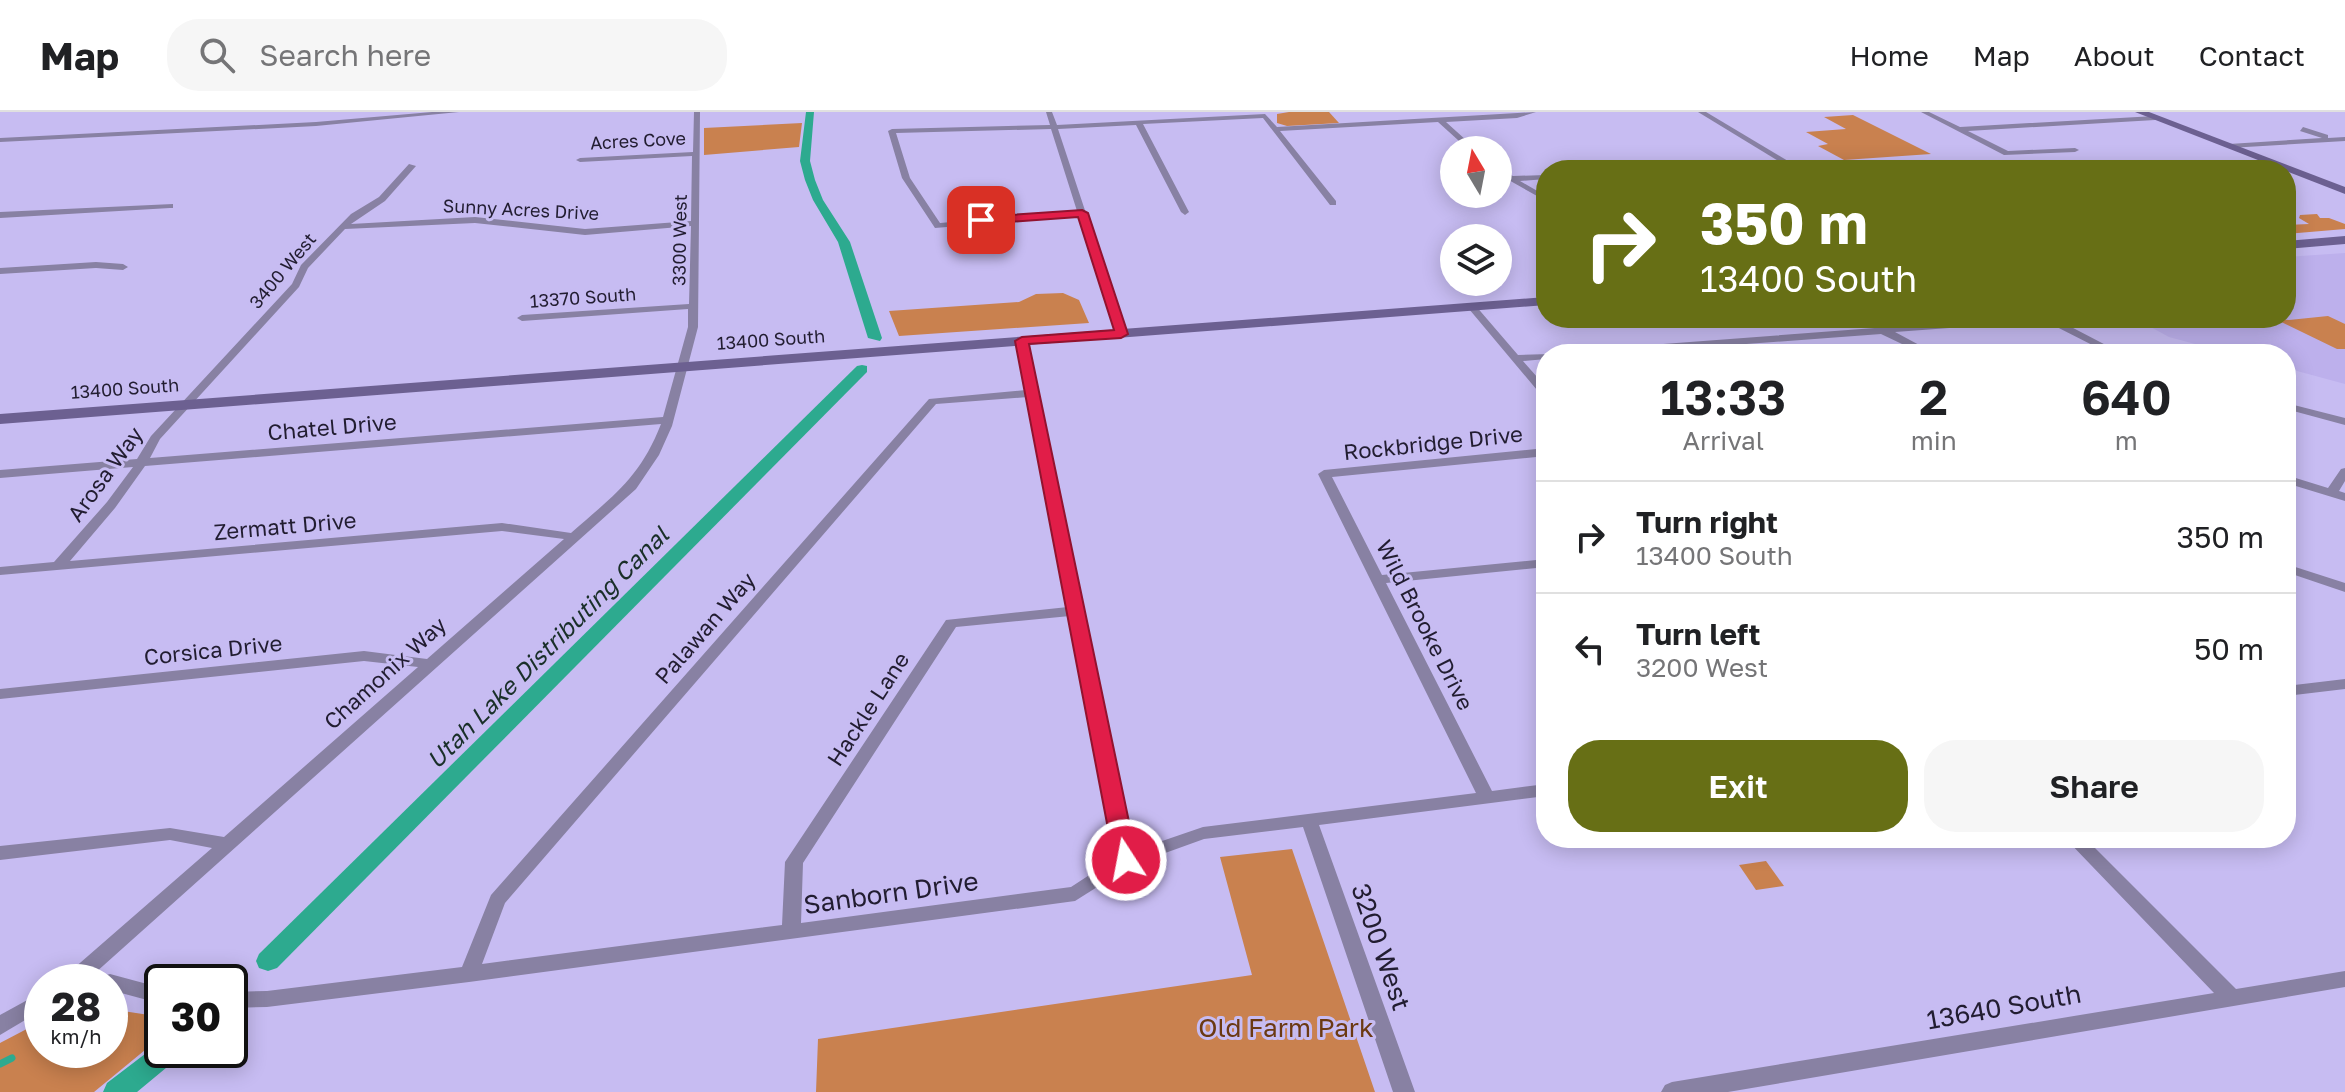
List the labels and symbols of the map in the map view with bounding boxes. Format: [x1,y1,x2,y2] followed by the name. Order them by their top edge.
[590,127,686,153] street label: Acres Cove
[1440,136,1512,208] north arrow
[947,186,1015,254] pin
[442,194,600,224] street label: Sunny Acres Drive
[667,194,691,286] street label: 3300 West
[244,228,320,313] street label: 3400 West
[529,282,637,312] street label: 13370 South
[716,324,826,354] street label: 13400 South
[70,373,180,403] street label: 13400 South
[266,407,398,446] street label: Chatel Drive
[1342,420,1524,465] street label: Rockbridge Drive
[61,421,148,526] street label: Arosa Way
[212,506,357,545] street label: Zermatt Drive
[420,519,675,775] water label: Utah Lake Distributing Canal
[1371,535,1480,714] street label: Wild Brooke Drive
[649,566,760,689] street label: Palawan Way
[318,611,451,735] street label: Chamonix Way
[143,629,283,670] street label: Corsica Drive
[821,647,914,771] street label: Hackle Lane
[1084,818,1168,902] position arrow
[802,865,980,920] street label: Sanborn Drive
[1345,879,1418,1014] street label: 3200 West
[144,964,248,1068] speed limit sign: 30
[1924,978,2084,1035] street label: 13640 South
[1198,1012,1374,1043] park label: Old Farm Park

